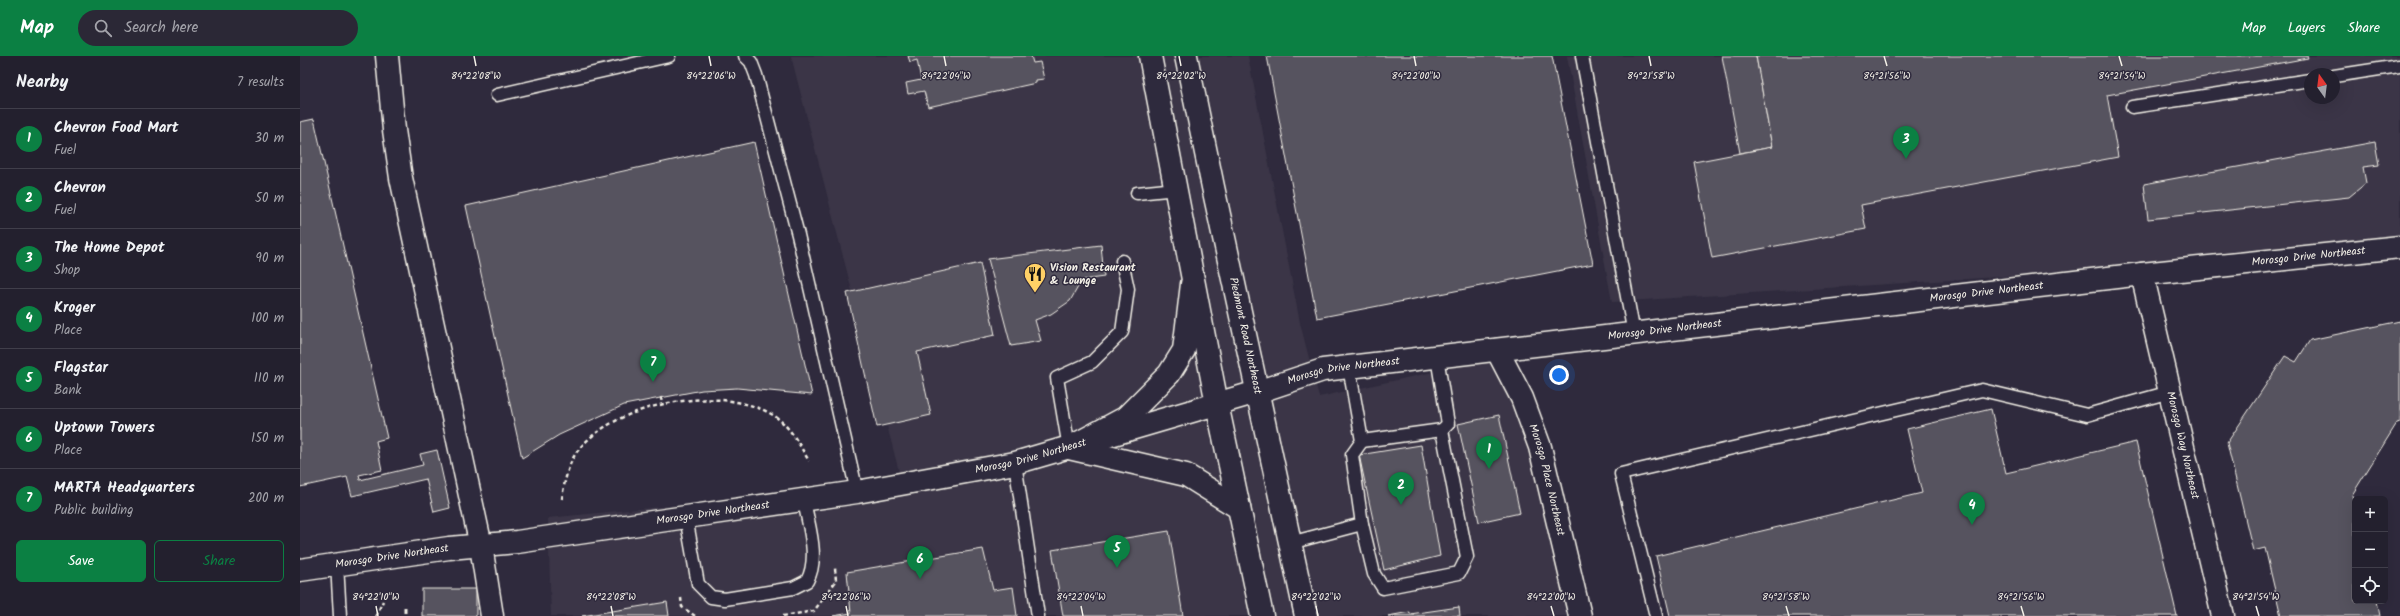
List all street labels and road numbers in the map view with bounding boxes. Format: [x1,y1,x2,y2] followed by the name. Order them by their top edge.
[2251,242,2367,271] street label: Morosgo Drive Northeast
[1224,276,1267,397] street label: Piedmont Road Northeast
[1929,277,2045,308] street label: Morosgo Drive Northeast
[1607,314,1723,346] street label: Morosgo Drive Northeast
[1285,352,1402,390] street label: Morosgo Drive Northeast
[2161,389,2204,502] street label: Morosgo Way Northeast
[1523,421,1570,539] street label: Morosgo Place Northeast
[974,433,1089,479] street label: Morosgo Drive Northeast
[655,496,772,530] street label: Morosgo Drive Northeast
[334,539,451,574] street label: Morosgo Drive Northeast

